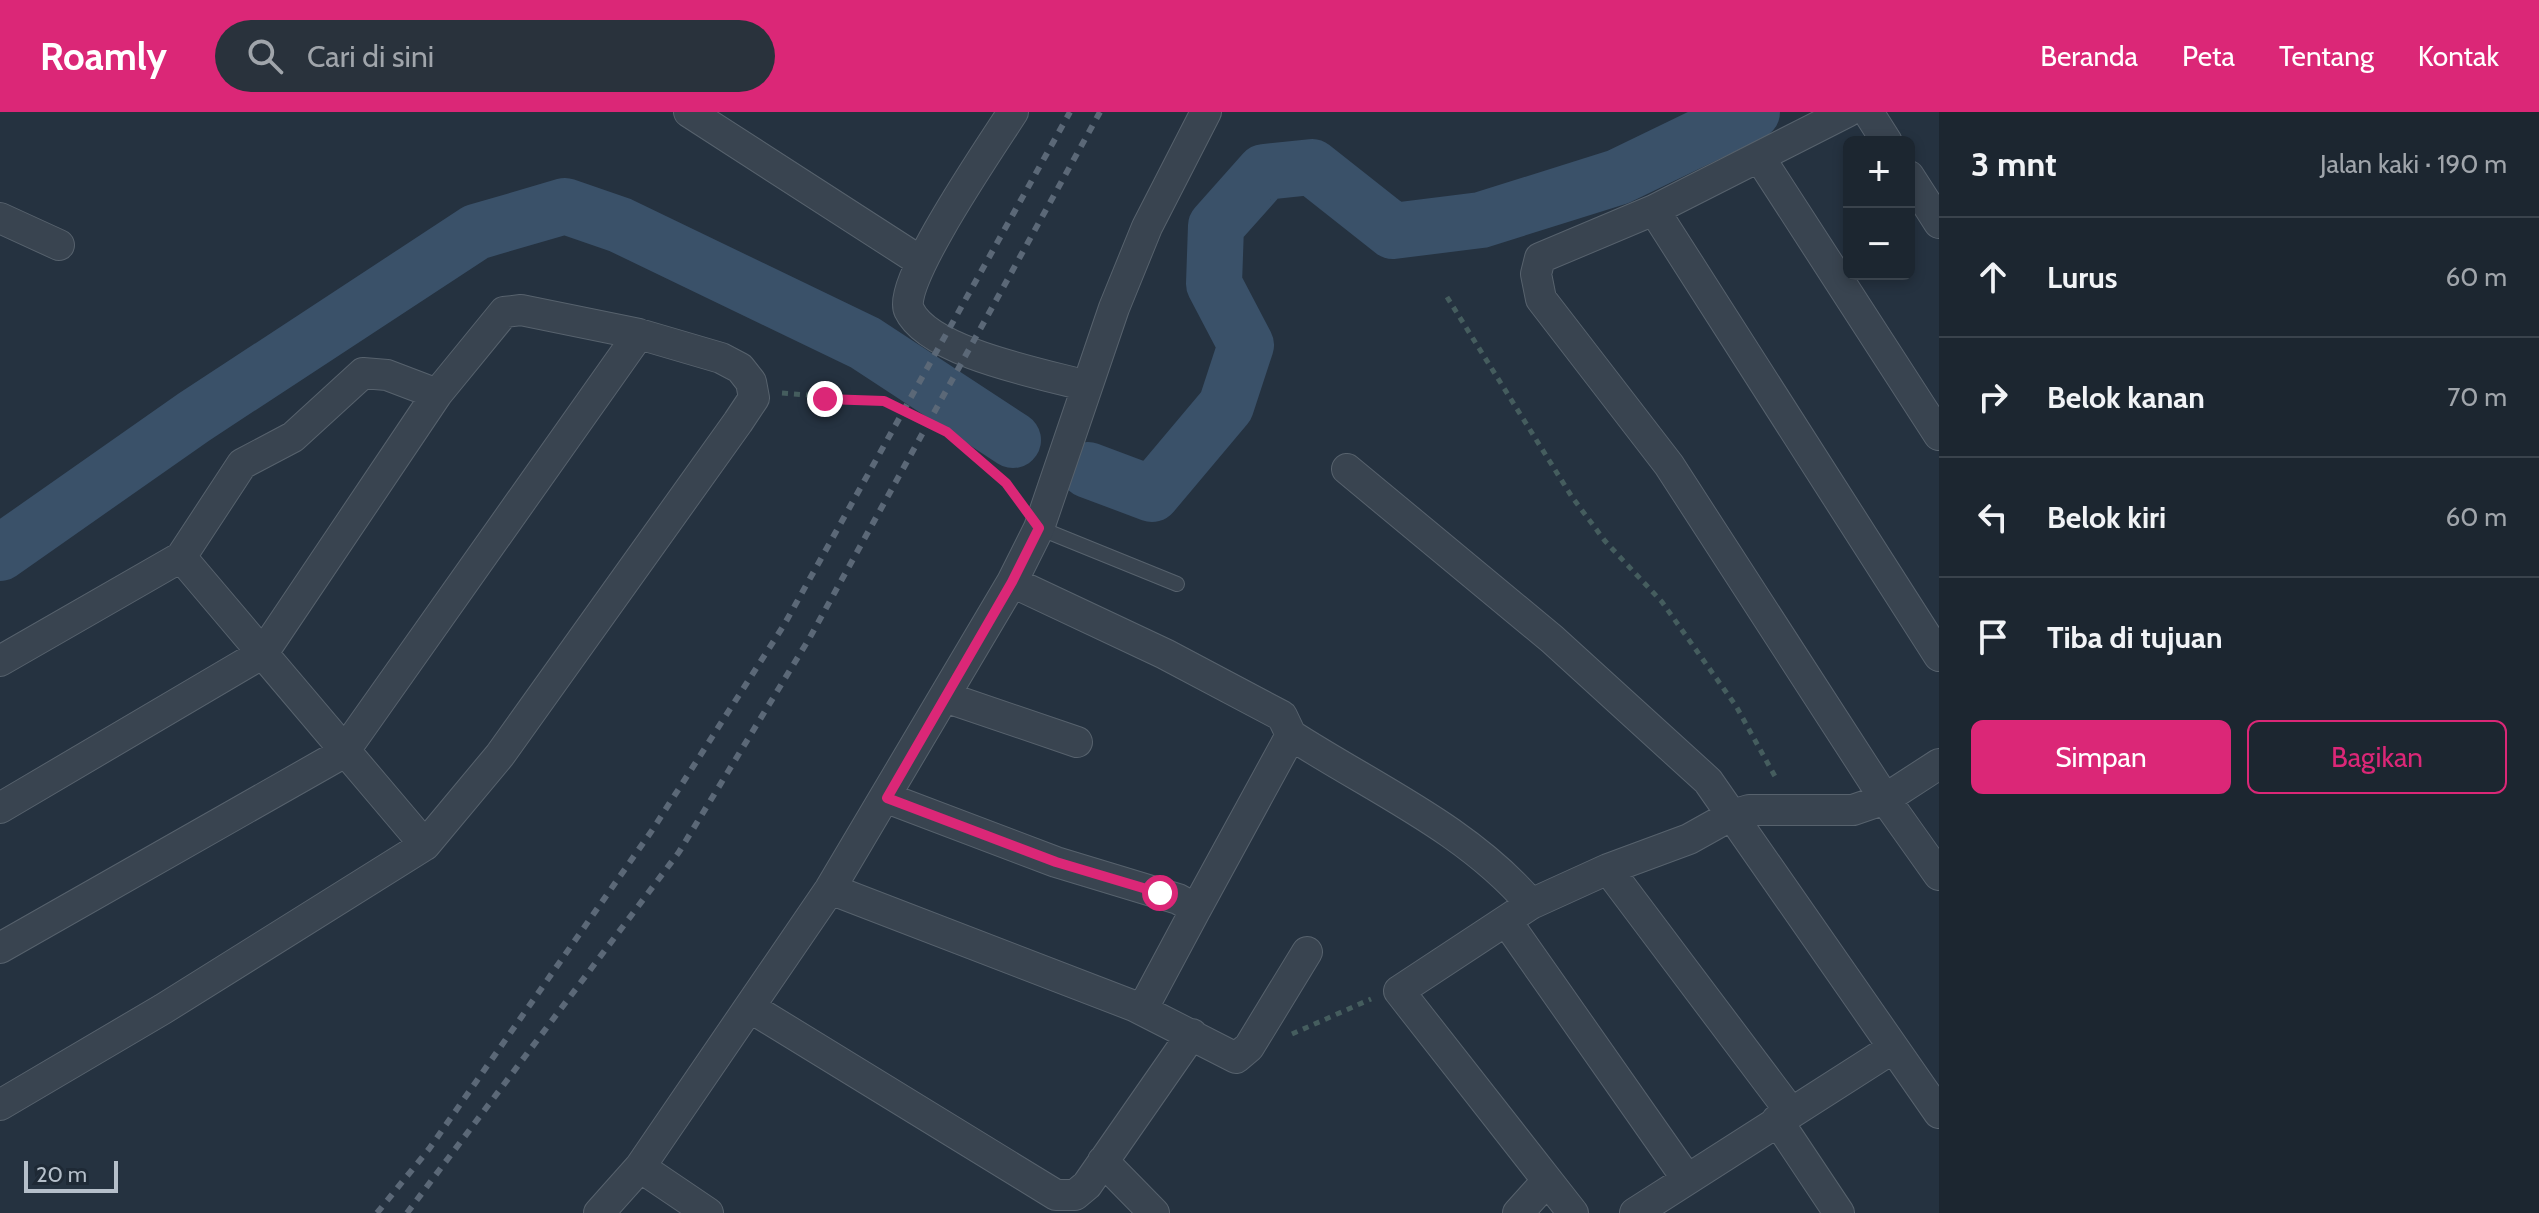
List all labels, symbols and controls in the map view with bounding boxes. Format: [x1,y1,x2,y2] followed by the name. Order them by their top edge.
[215,20,775,92] search box
[40,33,167,80] text: Roamly
[243,34,287,78] icon: search
[307,38,434,75] text: Cari di sini
[2040,39,2138,73] text: Beranda
[2182,39,2235,73] text: Peta
[2279,39,2374,73] text: Tentang
[2418,39,2499,73] text: Kontak
[1843,136,1915,280] map controls
[1843,136,1915,208] button: +
[1971,143,2057,185] text: 3 mnt
[2320,148,2507,180] text: Jalan kaki · 190 m
[1843,208,1915,280] button: −
[1971,255,2015,299] icon: ahead
[2047,259,2118,296] text: Lurus
[2445,261,2507,293] text: 60 m
[1971,375,2015,419] icon: right
[2047,379,2205,416] text: Belok kanan
[807,381,843,417] route end
[2447,381,2507,413] text: 70 m
[1971,495,2015,539] icon: left
[2047,499,2166,536] text: Belok kiri
[2445,501,2507,533] text: 60 m
[1971,615,2015,659] icon: arrive
[2047,619,2223,656] text: Tiba di tujuan
[1971,720,2231,794] button: Simpan
[2247,720,2507,794] button: Bagikan
[1142,875,1178,911] route start
[24,1157,118,1193] scale bar
[36,1161,87,1188] text: 20 m

